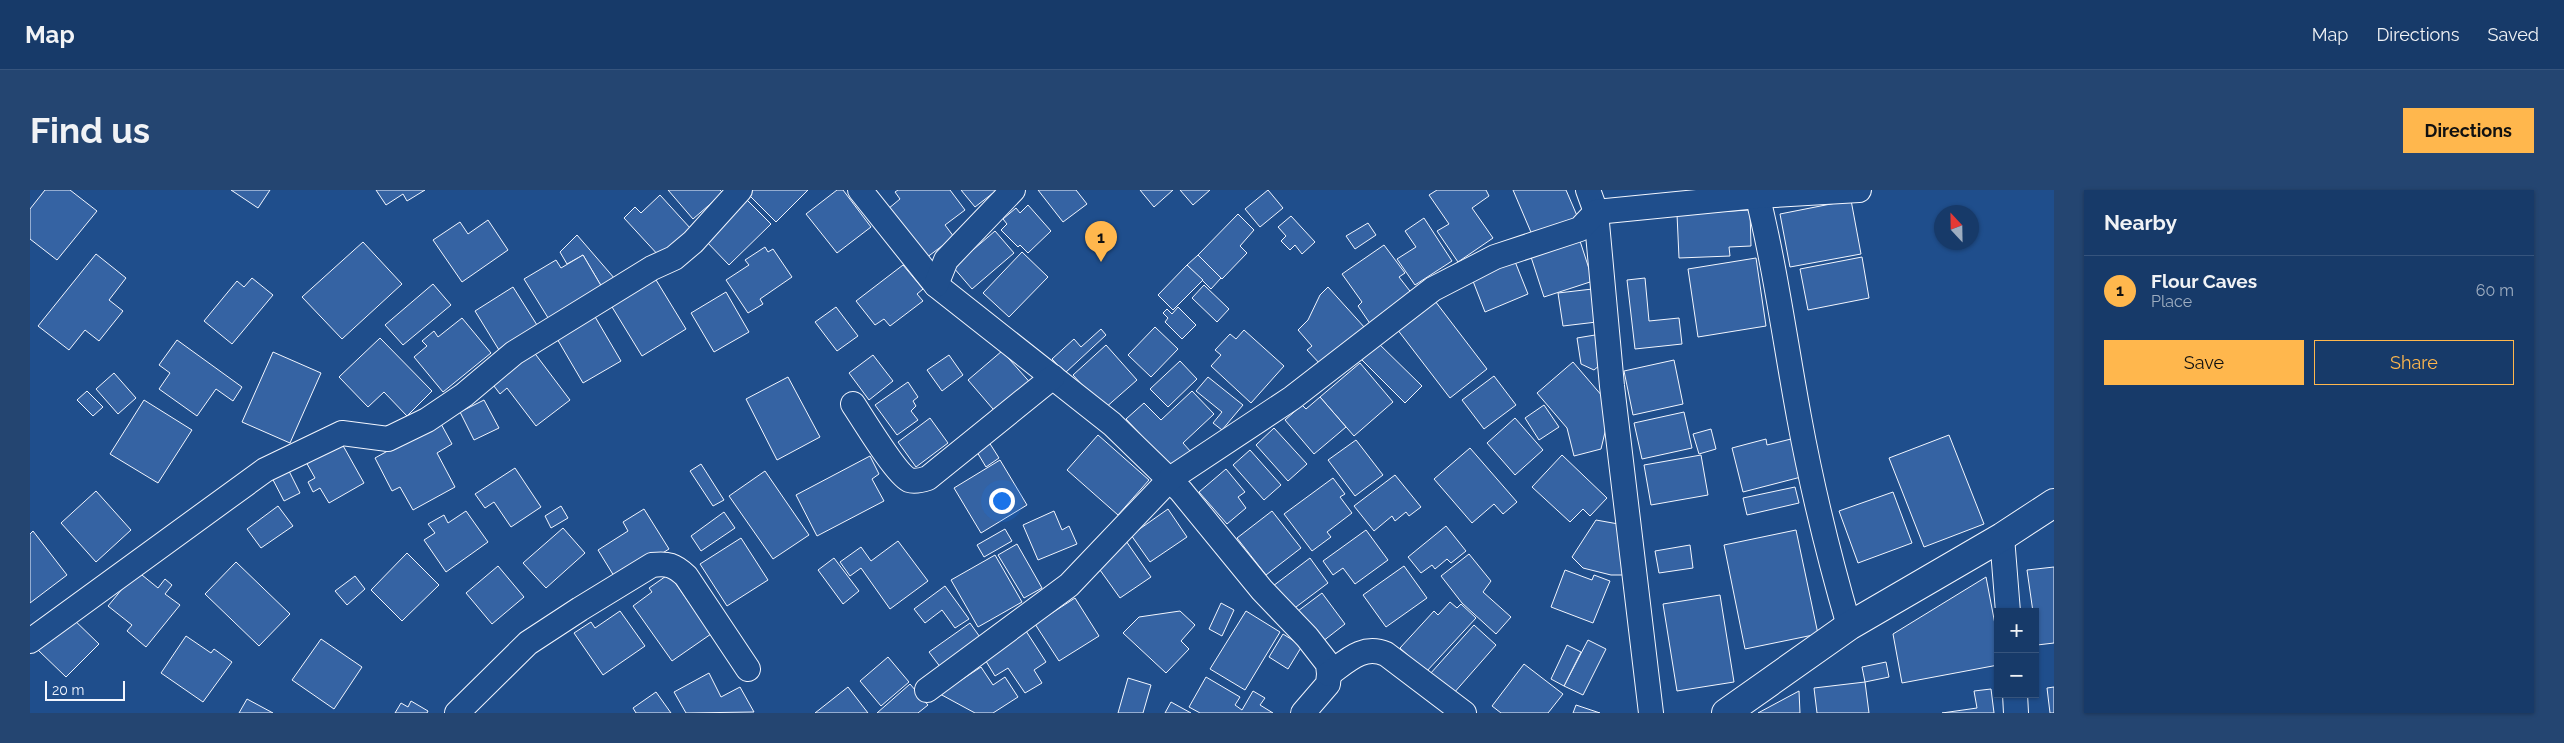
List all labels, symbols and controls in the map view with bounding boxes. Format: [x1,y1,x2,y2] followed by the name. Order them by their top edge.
[25,20,75,49] text: Map
[2312,24,2348,45] text: Map
[2376,24,2460,45] text: Directions
[2488,24,2539,45] text: Saved
[2403,108,2534,153] button: Directions
[30,110,150,151] text: Find us
[1934,205,1979,250] north arrow
[2104,210,2177,235] text: Nearby
[1085,221,1117,262] pin: 1
[2151,270,2257,292] text: Flour Caves
[2116,281,2124,300] text: 1
[2476,281,2514,300] text: 60 m
[2151,292,2192,311] text: Place
[2104,340,2304,385] button: Save
[2314,340,2514,385] button: Share
[989,488,1015,514] your location
[1994,608,2039,698] map controls
[1994,608,2039,653] button: +
[1994,653,2039,698] button: −
[45,678,125,701] scale bar
[52,682,84,698] text: 20 m

